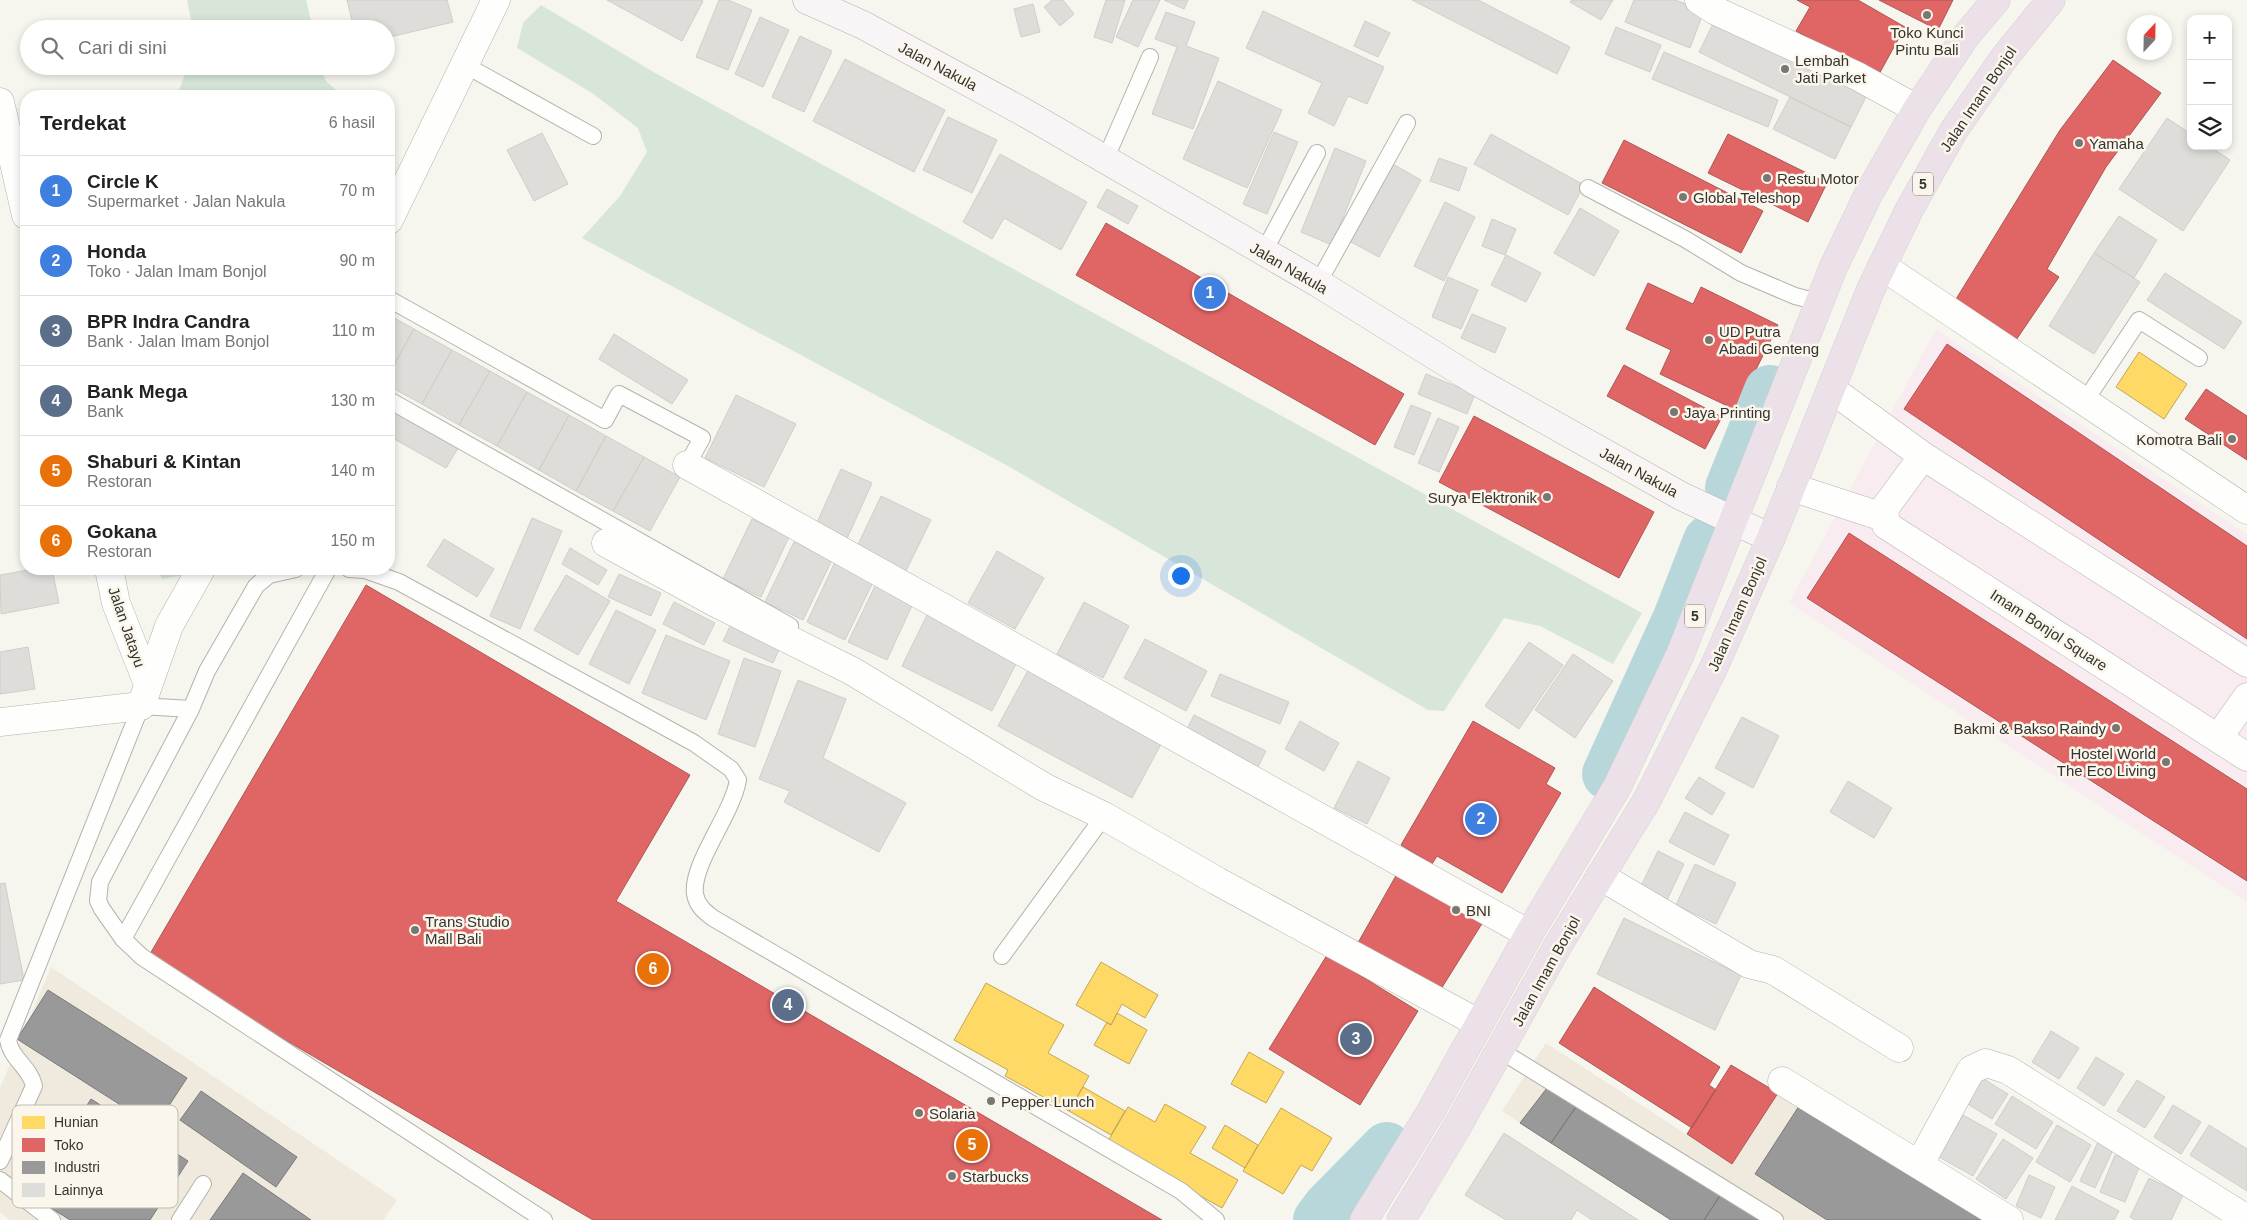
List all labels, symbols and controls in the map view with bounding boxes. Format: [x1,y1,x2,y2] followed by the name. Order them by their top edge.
[1921,9,1933,21] marker: Toko Kunci Pintu Bali
[2127,15,2172,60] north arrow
[2187,15,2232,150] map controls
[2187,15,2232,60] button: +
[20,20,395,75] search box
[1890,24,1964,58] place label: Toko Kunci Pintu Bali
[38,34,66,62] icon: search
[78,37,167,58] text: Cari di sini
[896,38,981,94] street label: Jalan Nakula
[1936,43,2020,155] street label: Jalan Imam Bonjol
[1795,52,1867,86] place label: Lembah Jati Parket
[2187,60,2232,105] button: −
[1779,63,1791,75] marker: Lembah Jati Parket
[2187,105,2232,150] button: layers
[40,111,126,134] text: Terdekat
[329,114,375,131] text: 6 hasil
[2089,135,2144,152] place label: Yamaha
[2073,137,2085,149] marker: Yamaha
[1777,170,1859,187] place label: Restu Motor
[87,171,159,192] text: Circle K
[1761,172,1773,184] marker: Restu Motor
[1913,172,1933,195] road number: 5
[52,182,60,199] text: 1
[339,182,375,199] text: 70 m
[1693,189,1800,206] place label: Global Teleshop
[1677,191,1689,203] marker: Global Teleshop
[87,193,285,210] text: Supermarket · Jalan Nakula
[1247,239,1331,297] street label: Jalan Nakula
[87,241,146,262] text: Honda
[52,252,60,269] text: 2
[339,252,375,269] text: 90 m
[87,263,267,280] text: Toko · Jalan Imam Bonjol
[1194,274,1226,312] pin: 1
[87,311,250,332] text: BPR Indra Candra
[52,322,60,339] text: 3
[332,322,375,339] text: 110 m
[1719,323,1819,357] place label: UD Putra Abadi Genteng
[87,333,269,350] text: Bank · Jalan Imam Bonjol
[1703,334,1715,346] marker: UD Putra Abadi Genteng
[87,381,187,402] text: Bank Mega
[52,392,60,409] text: 4
[331,392,375,409] text: 130 m
[87,403,123,420] text: Bank
[1684,404,1771,421] place label: Jaya Printing
[1668,406,1680,418] marker: Jaya Printing
[2136,431,2222,448] place label: Komotra Bali
[2226,433,2238,445] marker: Komotra Bali
[1597,444,1682,501] street label: Jalan Nakula
[87,451,241,472] text: Shaburi & Kintan
[52,462,60,479] text: 5
[331,462,375,479] text: 140 m
[87,473,152,490] text: Restoran
[1428,489,1537,506] place label: Surya Elektronik
[1541,491,1553,503] marker: Surya Elektronik
[87,521,157,542] text: Gokana
[52,532,60,549] text: 6
[331,532,375,549] text: 150 m
[87,543,152,560] text: Restoran
[1704,554,1770,674] street label: Jalan Imam Bonjol
[1168,563,1194,589] your location
[105,584,149,670] street label: Jalan Jatayu
[1987,586,2111,674] street label: Imam Bonjol Square
[1685,604,1705,628] road number: 5
[1953,720,2106,737] place label: Bakmi & Bakso Raindy
[2110,722,2122,734] marker: Bakmi & Bakso Raindy
[2057,745,2156,779] place label: Hostel World The Eco Living
[2160,756,2172,768] marker: Hostel World The Eco Living
[1465,800,1497,838] pin: 2
[1466,902,1491,919] place label: BNI
[1450,904,1462,916] marker: BNI
[425,913,510,947] place label: Trans Studio Mall Bali
[1509,913,1583,1029] street label: Jalan Imam Bonjol
[409,924,421,936] marker: Trans Studio Mall Bali
[637,950,669,988] pin: 6
[772,986,804,1024] pin: 4
[1340,1020,1372,1058] pin: 3
[1001,1093,1094,1110] place label: Pepper Lunch
[985,1095,997,1107] marker: Pepper Lunch
[12,1105,178,1208] legend
[929,1105,976,1122] place label: Solaria
[913,1107,925,1119] marker: Solaria
[54,1114,98,1130] text: Hunian
[956,1126,988,1164] pin: 5
[54,1137,84,1153] text: Toko
[54,1159,100,1175] text: Industri
[962,1168,1029,1185] place label: Starbucks
[946,1170,958,1182] marker: Starbucks
[54,1182,103,1198] text: Lainnya

